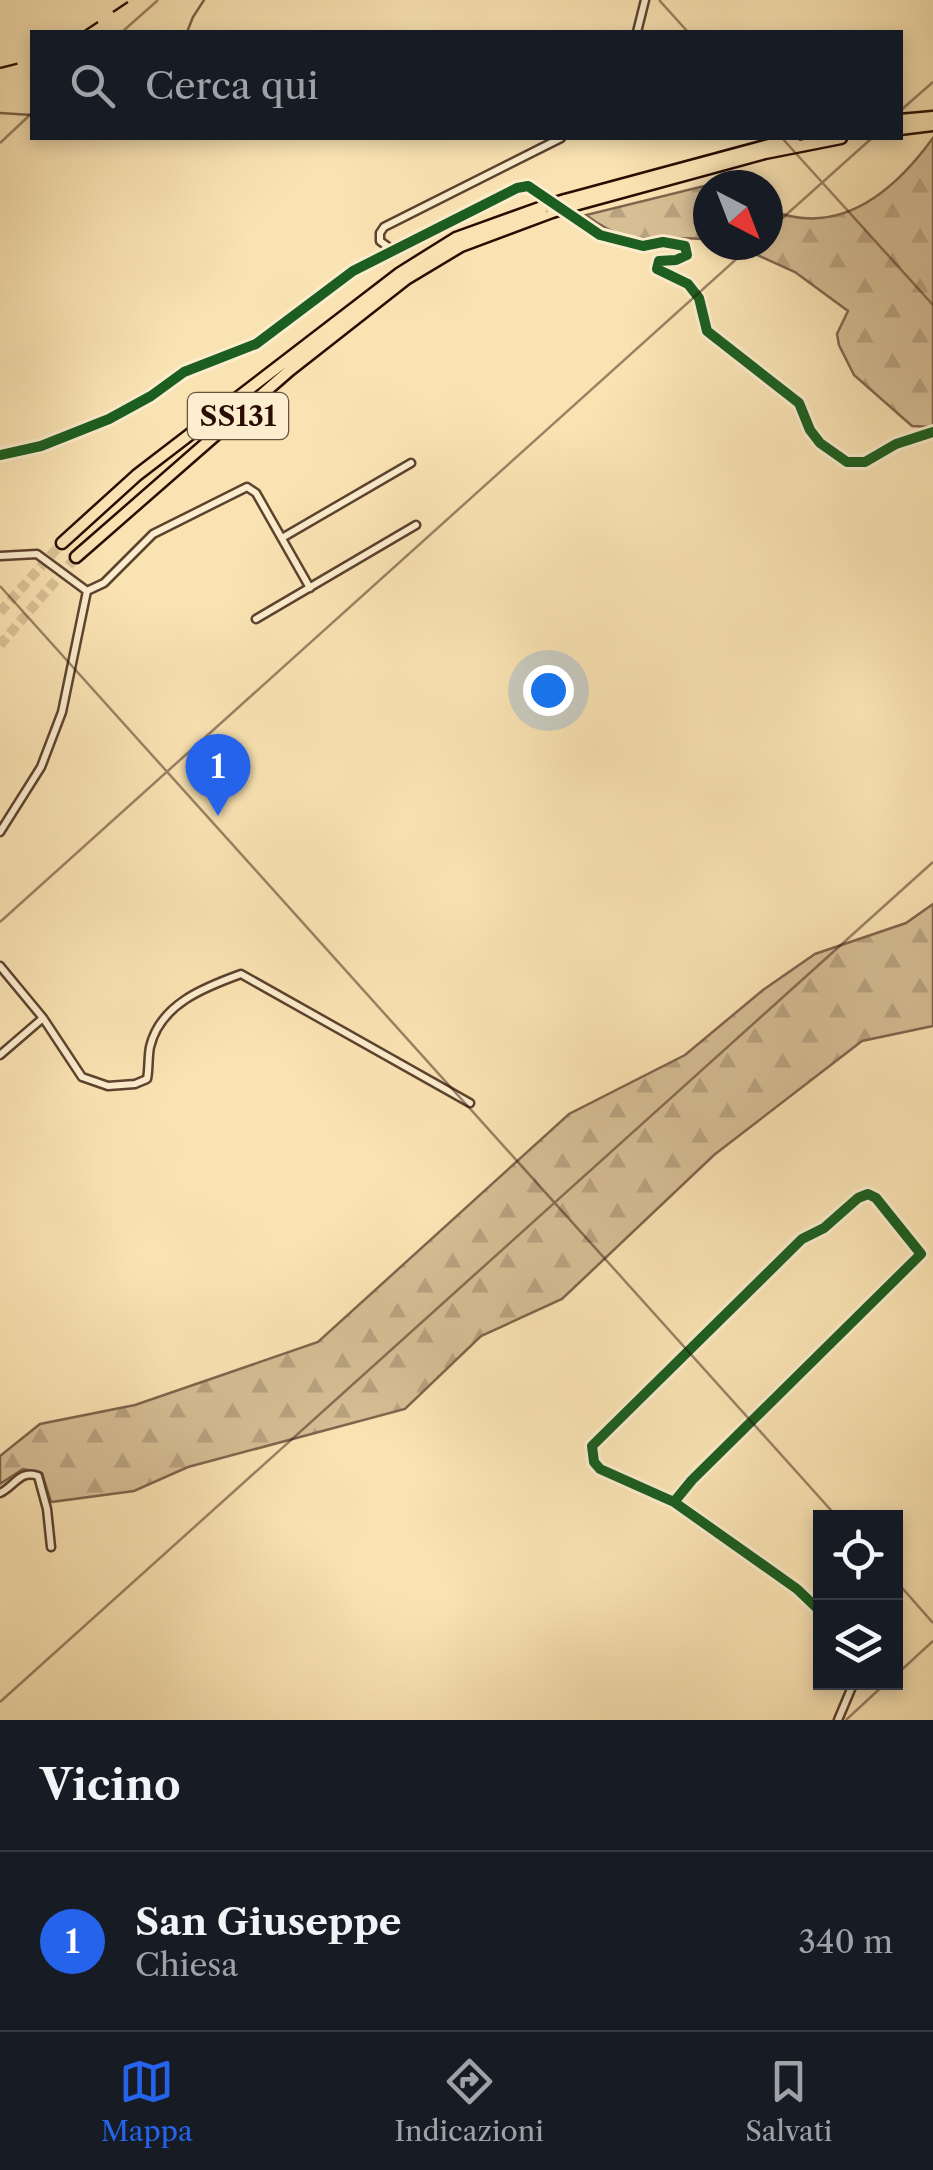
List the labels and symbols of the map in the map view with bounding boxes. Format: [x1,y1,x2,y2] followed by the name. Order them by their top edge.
[693,170,783,260] north arrow
[188,393,288,439] road number: SS131
[523,665,574,716] your location
[186,734,250,816] pin: 1

